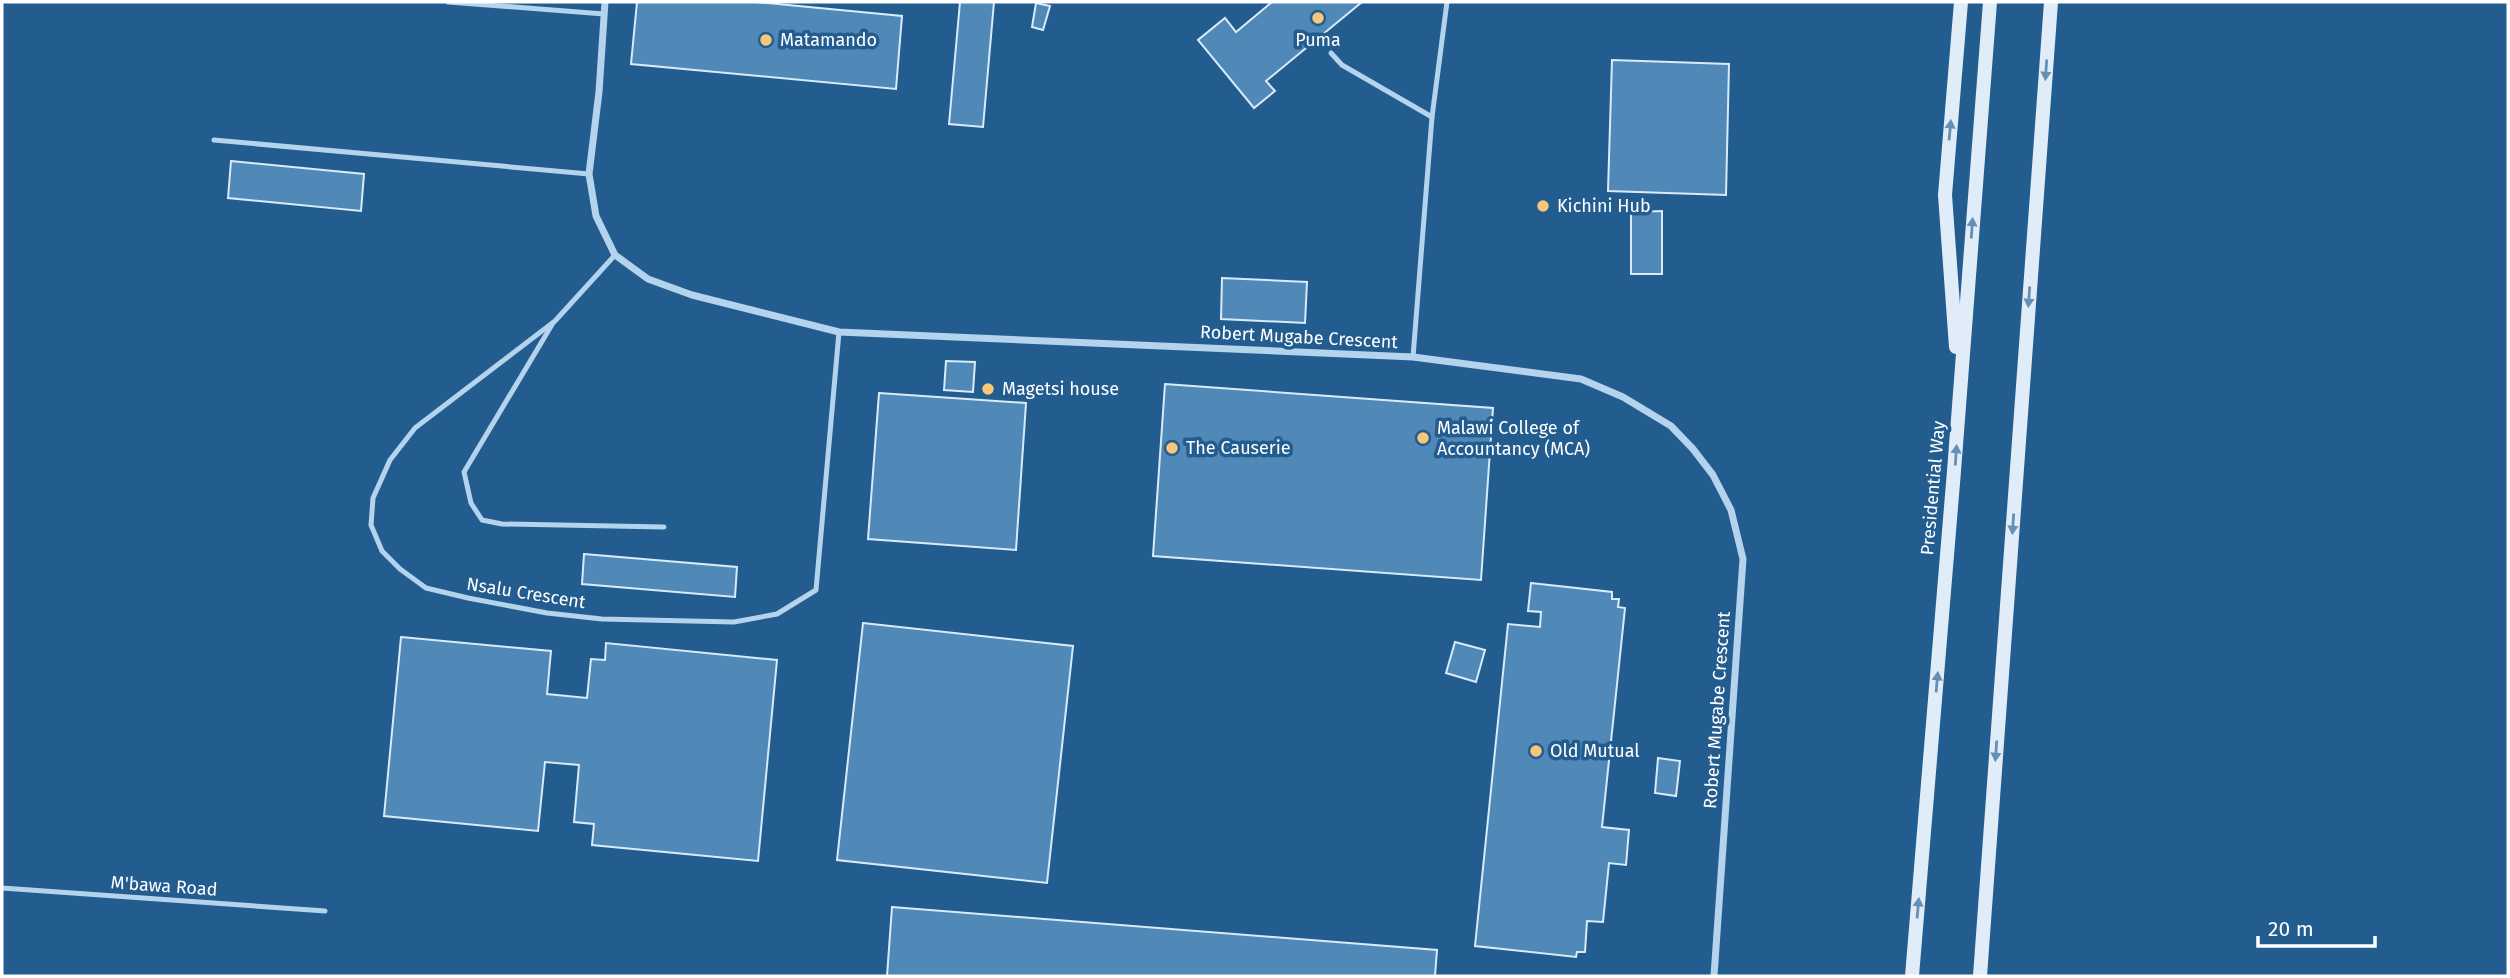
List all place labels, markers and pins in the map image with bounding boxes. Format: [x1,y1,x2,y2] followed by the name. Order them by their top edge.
[1310,10,1326,26] marker: Puma
[780,29,877,51] place label: Matamando
[1295,29,1341,51] place label: Puma
[758,32,774,48] marker: Matamando
[1557,195,1651,217] place label: Kichini Hub
[1535,198,1551,214] marker: Kichini Hub
[1002,378,1119,400] place label: Magetsi house
[980,381,996,397] marker: Magetsi house
[1437,417,1590,460] place label: Malawi College of Accountancy (MCA)
[1415,430,1431,446] marker: Malawi College of Accountancy (MCA)
[1186,437,1291,459] place label: The Causerie
[1164,440,1180,456] marker: The Causerie
[1550,740,1640,762] place label: Old Mutual
[1528,743,1544,759] marker: Old Mutual

